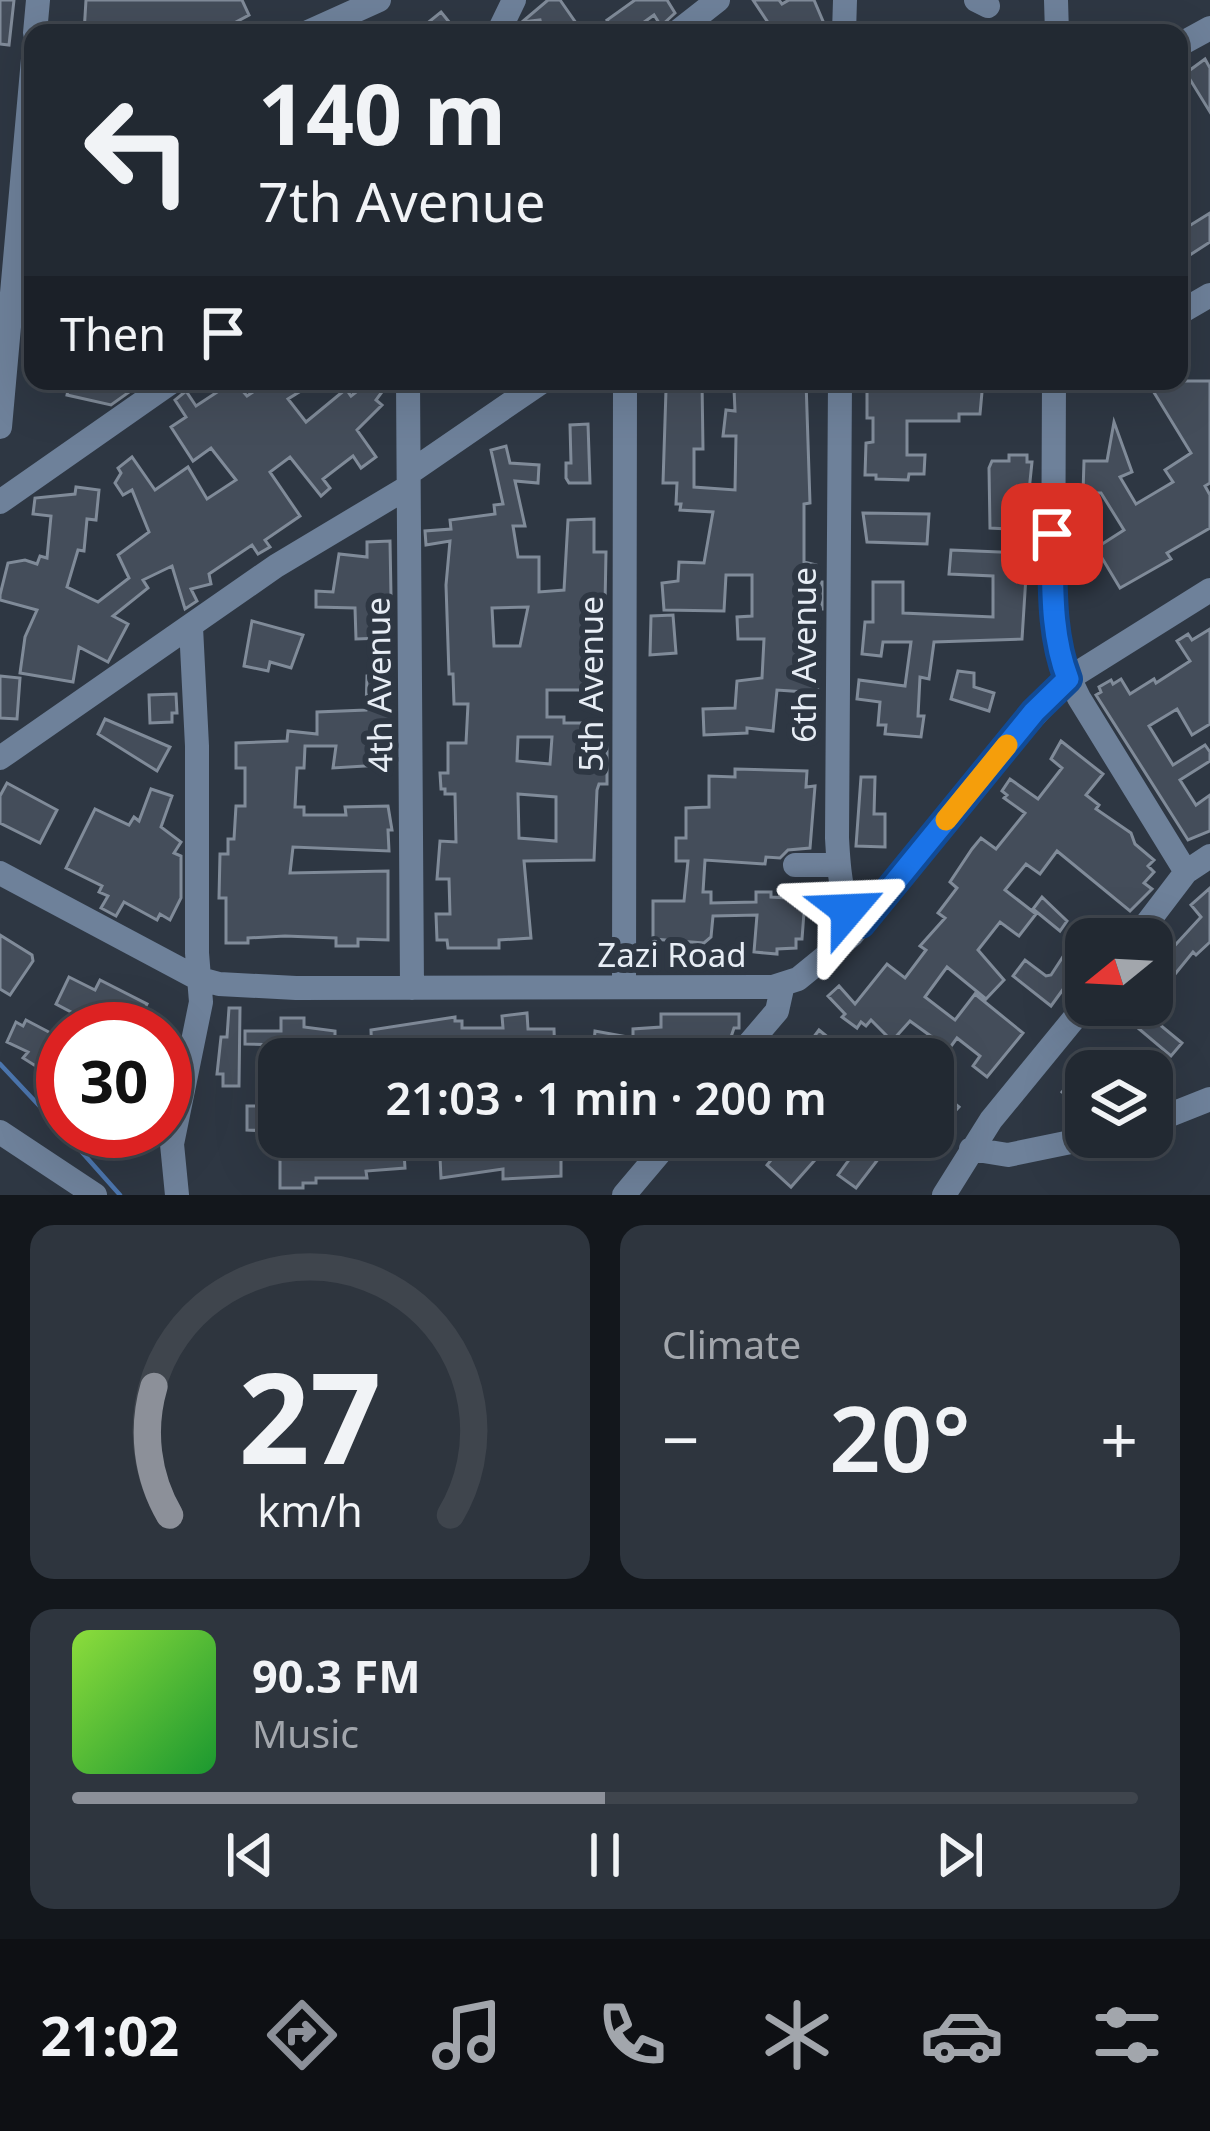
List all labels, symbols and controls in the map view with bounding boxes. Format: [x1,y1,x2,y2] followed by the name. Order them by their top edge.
[258,55,506,170] text: 140 m
[60,72,216,228] icon: left
[258,164,545,238] text: 7th Avenue
[190,300,256,366] icon: arrive
[60,303,166,364] text: Then
[1001,483,1103,585] pin
[1019,501,1085,567] icon: arrive
[781,567,826,743] street label: 6th Avenue
[568,596,613,772] street label: 5th Avenue
[354,597,403,773] street label: 4th Avenue
[785,847,911,973] position arrow
[1065,918,1173,1026] north arrow
[1065,918,1173,1158] map controls
[597,932,747,977] street label: Zazi Road
[36,1002,192,1158] speed limit sign: 30
[1065,1050,1173,1158] button: layers
[385,1067,827,1128] text: 21:03 · 1 min · 200 m
[662,1317,801,1370] text: Climate
[239,1331,381,1501] text: 27
[829,1376,971,1498] text: 20°
[662,1393,700,1483] text: −
[1100,1393,1138,1483] text: +
[257,1481,363,1540] text: km/h
[252,1645,421,1706] text: 90.3 FM
[252,1706,359,1759] text: Music
[217,1822,283,1888] icon: previous
[572,1822,638,1888] icon: pause
[927,1822,993,1888] icon: next
[260,1993,344,2077] icon: directions
[425,1993,509,2077] icon: music
[590,1993,674,2077] icon: phone
[755,1993,839,2077] icon: climate
[920,1993,1004,2077] icon: car
[1085,1993,1169,2077] icon: filters
[41,1998,179,2072] text: 21:02

